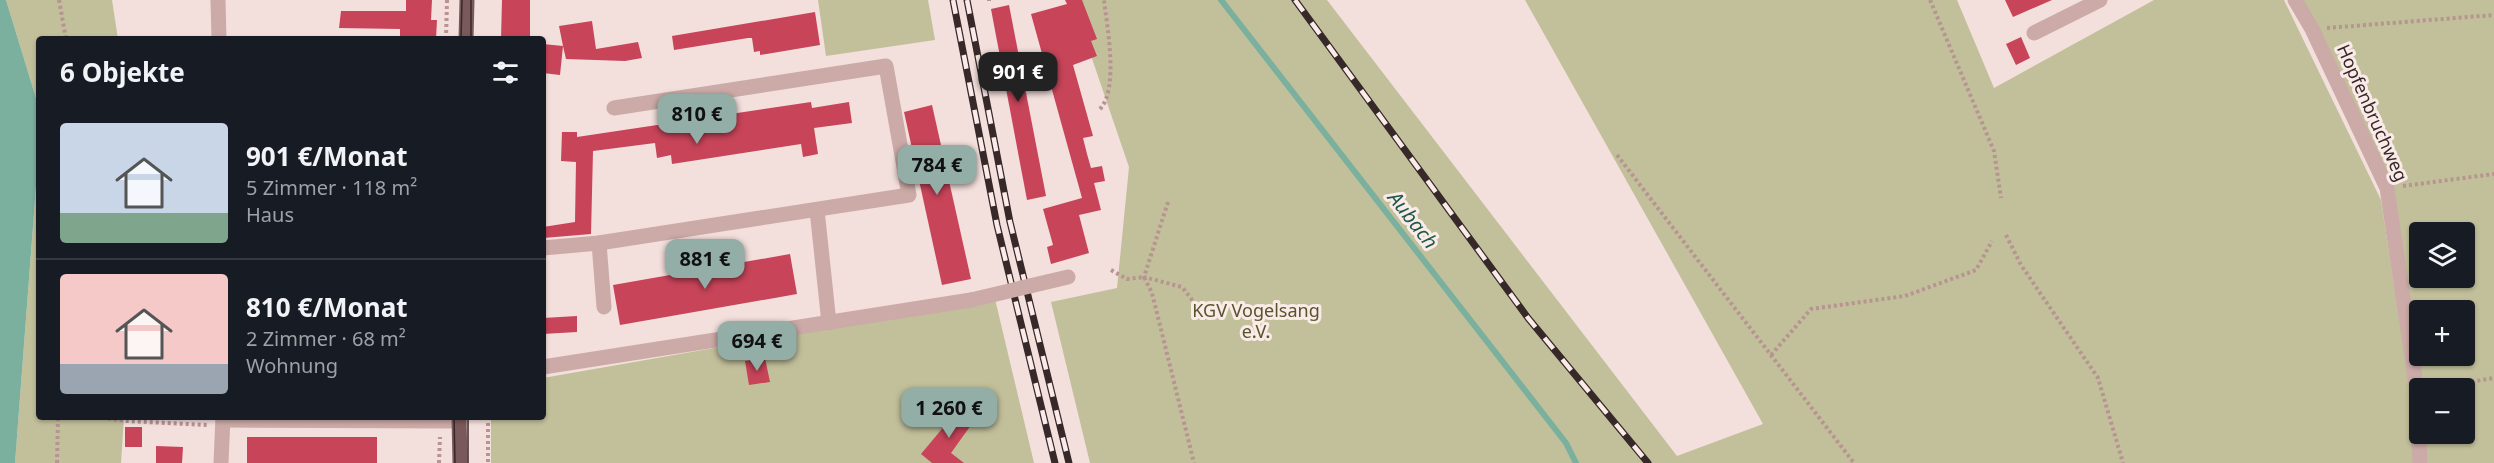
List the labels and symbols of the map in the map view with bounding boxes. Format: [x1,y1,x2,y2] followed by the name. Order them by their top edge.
[2332,40,2414,185] street label: Hopfenbruchweg
[976,52,1060,103] pin: 901 €
[655,94,739,145] pin: 810 €
[895,145,979,196] pin: 784 €
[1381,184,1444,254] water label: Aubach
[663,239,747,290] pin: 881 €
[1192,298,1320,343] park label: KGV Vogelsang e.V.
[715,321,799,372] pin: 694 €
[894,388,1004,439] pin: 1 260 €

